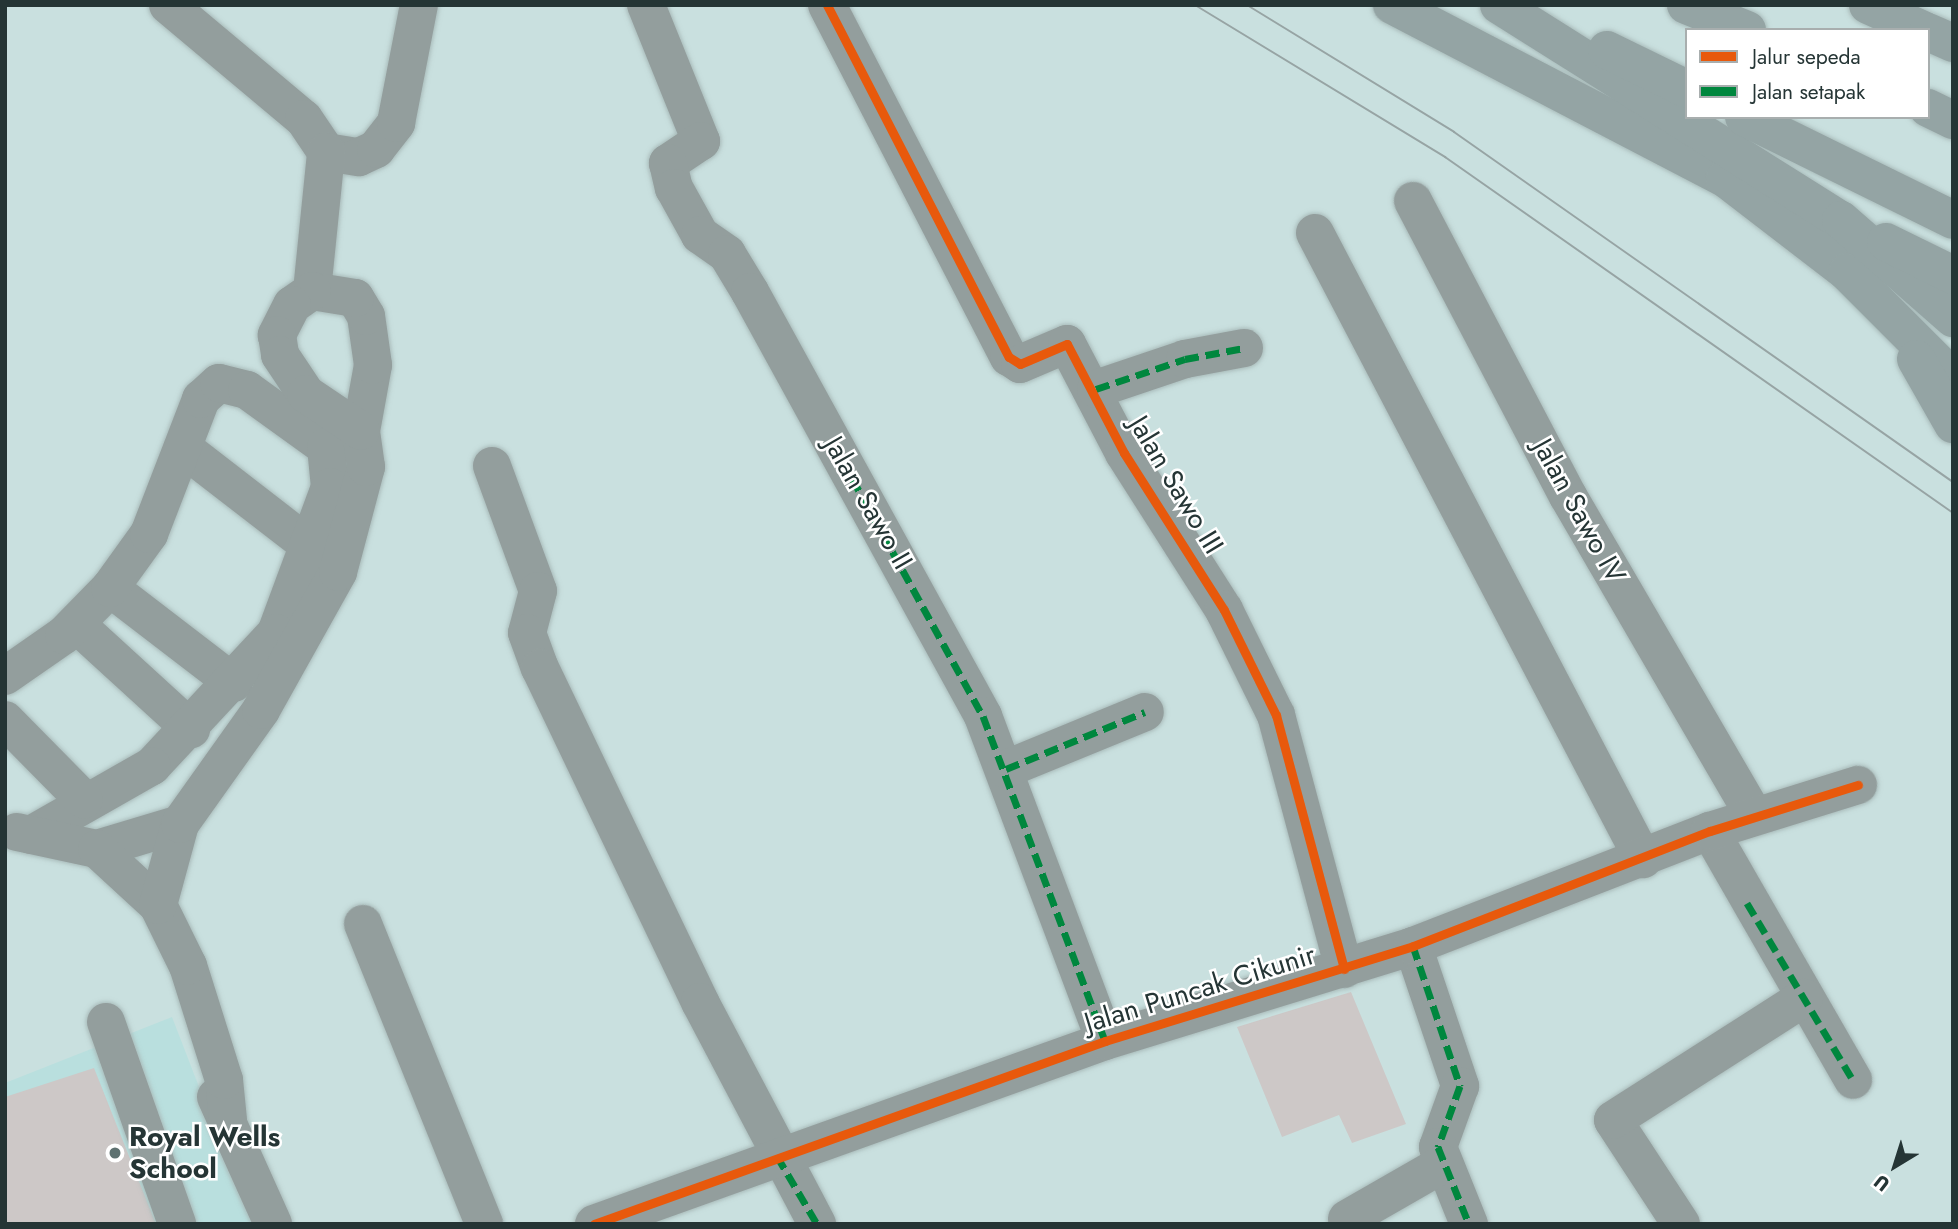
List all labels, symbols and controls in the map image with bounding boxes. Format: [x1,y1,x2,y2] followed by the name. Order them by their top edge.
[1685,28,1930,119] legend
[1752,42,1861,72] text: Jalur sepeda
[1752,77,1865,107] text: Jalan setapak
[1122,410,1230,560] street label: Jalan Sawo III
[816,431,920,575] street label: Jalan Sawo II
[1526,433,1632,589] street label: Jalan Sawo IV
[1080,938,1320,1040] street label: Jalan Puncak Cikunir
[129,1120,280,1186] place label: Royal Wells School
[1860,1131,1930,1201] north arrow
[107,1145,123,1161] marker: Royal Wells School
[1868,1168,1895,1198] text: U

